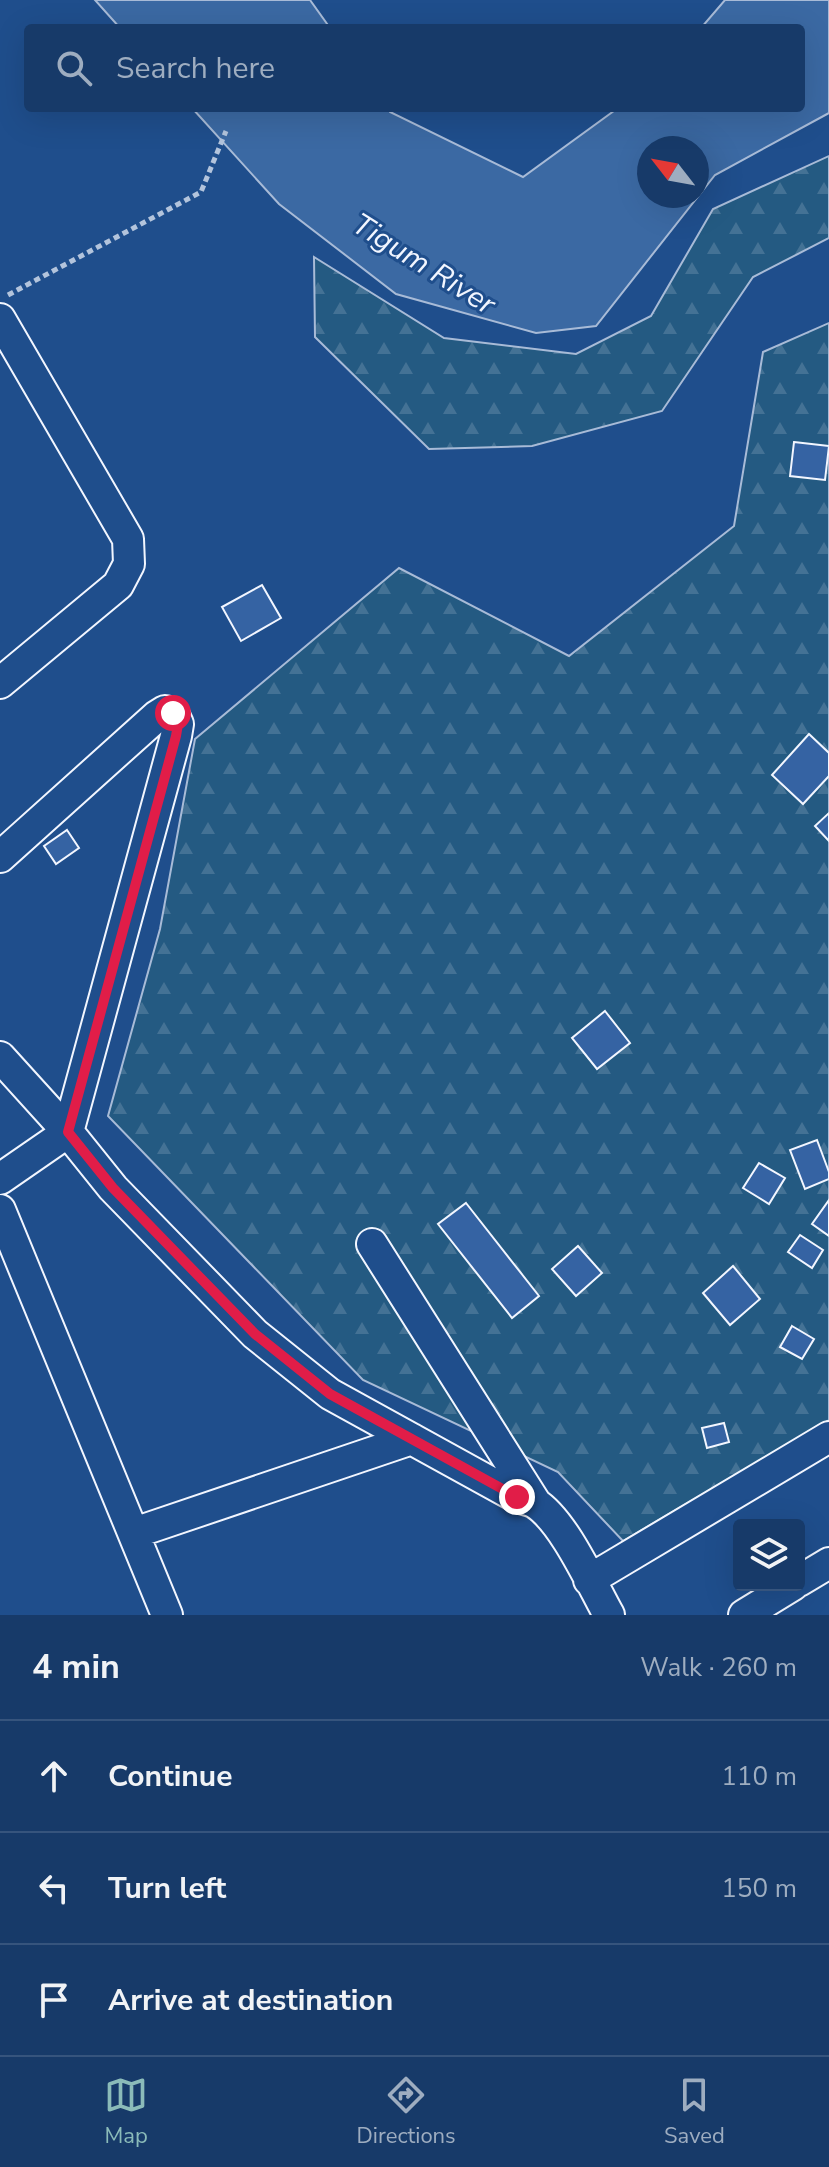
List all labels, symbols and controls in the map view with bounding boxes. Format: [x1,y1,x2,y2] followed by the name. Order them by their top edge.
[24,24,805,112] search box
[52,46,96,90] icon: search
[116,48,275,89] text: Search here
[637,136,709,208] north arrow
[344,204,504,325] water label: Tigum River
[155,695,191,731] route start
[499,1479,535,1515] route end
[733,1519,805,1591] map controls
[733,1519,805,1591] button: layers
[32,1644,120,1690] text: 4 min
[640,1650,797,1685] text: Walk · 260 m
[32,1754,76,1798] icon: ahead
[108,1756,233,1797] text: Continue
[721,1759,797,1794] text: 110 m
[32,1866,76,1910] icon: left
[108,1868,226,1909] text: Turn left
[721,1871,797,1906] text: 150 m
[32,1978,76,2022] icon: arrive
[108,1980,393,2021] text: Arrive at destination
[104,2073,148,2151] tab: Map
[357,2073,456,2151] tab: Directions
[664,2073,725,2151] tab: Saved

